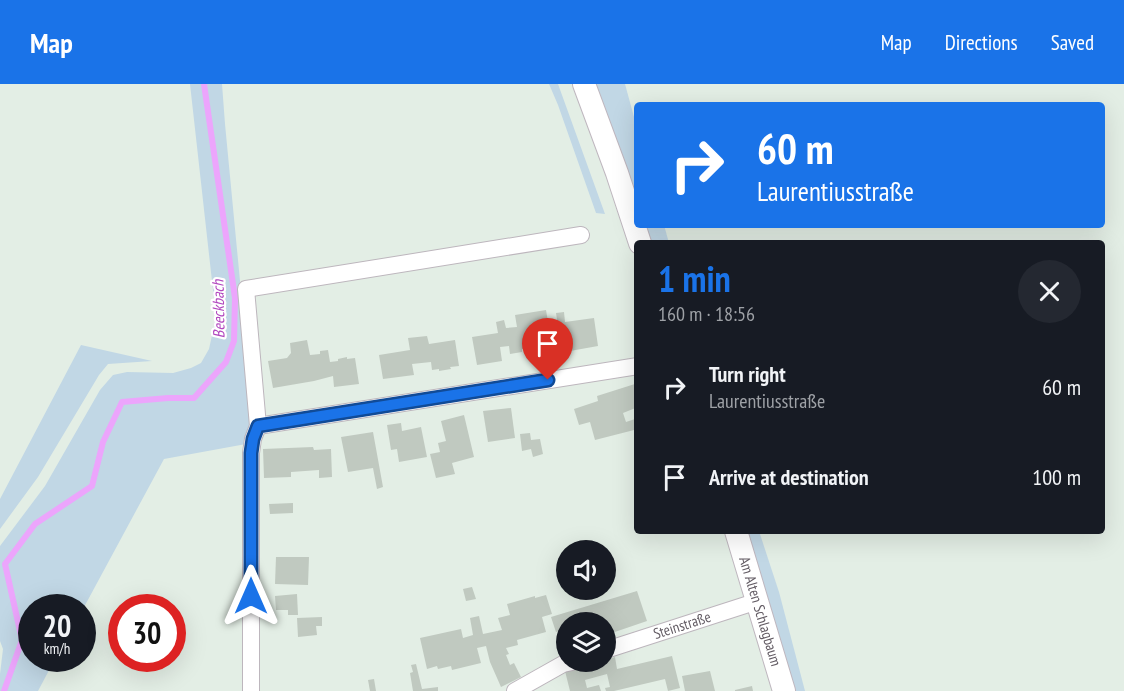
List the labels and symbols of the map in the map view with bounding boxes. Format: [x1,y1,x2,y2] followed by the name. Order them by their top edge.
[207,279,229,338] water label: Beeckbach
[522,318,573,380] pin
[735,554,786,668] street label: Am Alten Schlagbaum
[219,564,283,628] position arrow
[108,594,186,672] speed limit sign: 30
[651,607,713,643] street label: Steinstraße

